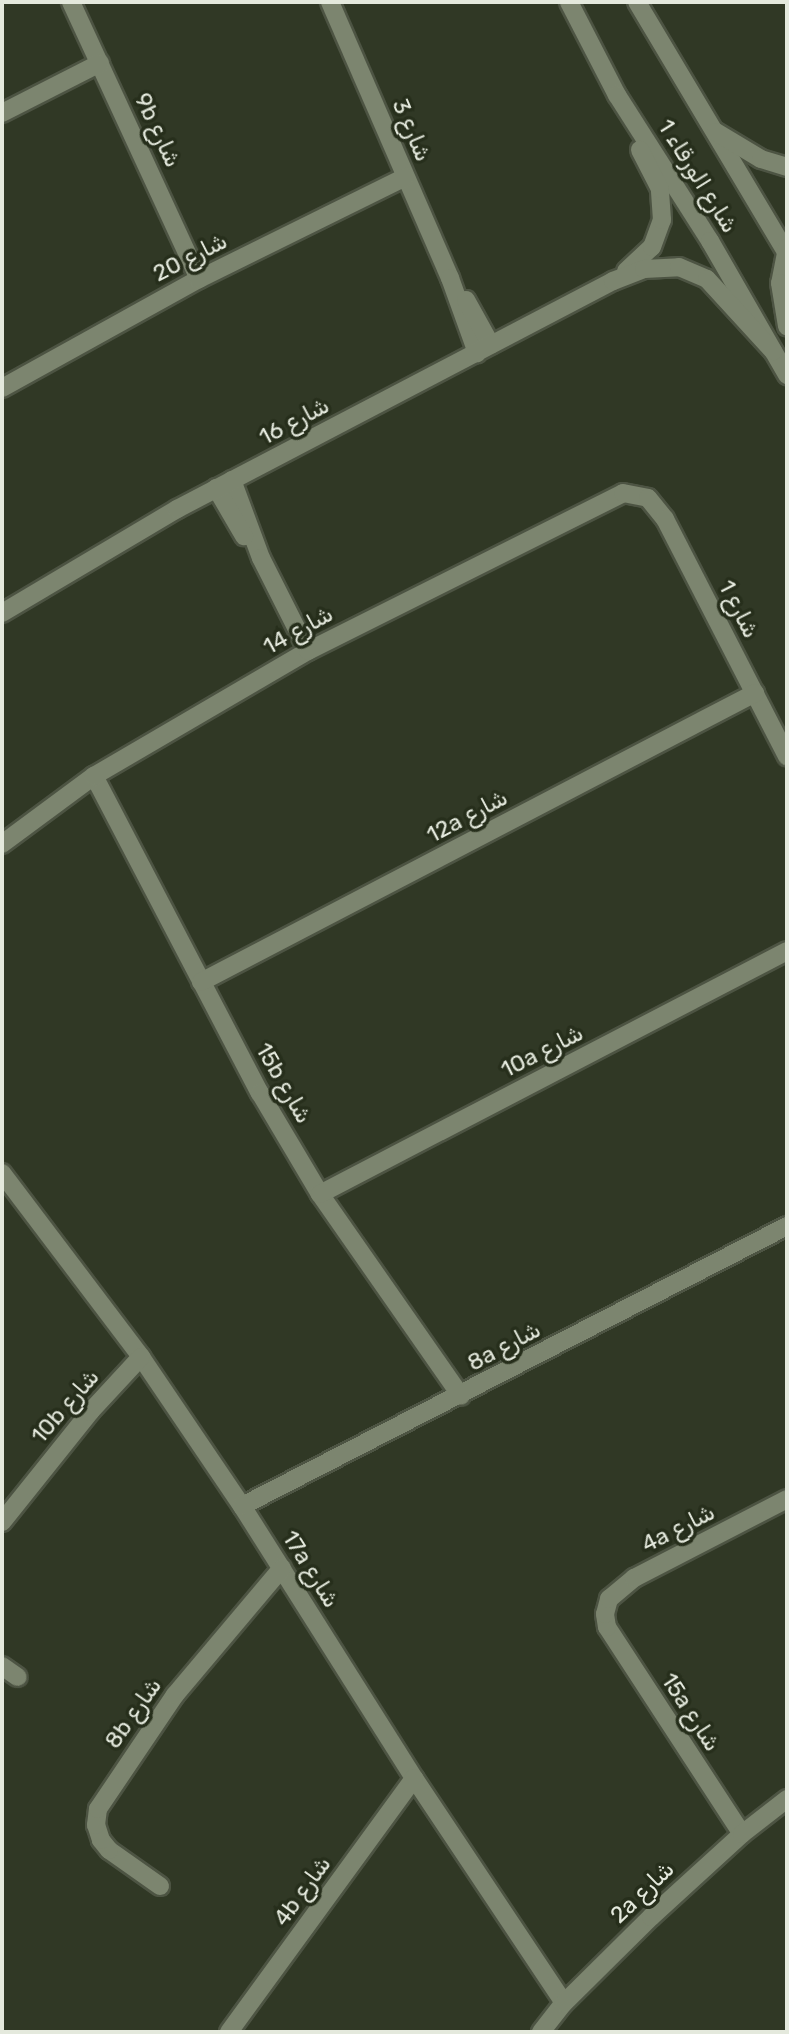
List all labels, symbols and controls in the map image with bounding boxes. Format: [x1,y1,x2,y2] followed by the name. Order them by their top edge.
[129,88,187,172] street label: 9b شارع
[387,95,437,165] street label: شارع 3
[652,114,744,238] street label: شارع الورقاء 1
[148,227,232,287] street label: شارع 20
[254,391,334,451] street label: شارع 16
[713,575,765,643] street label: شارع 1
[258,600,338,660] street label: شارع 14
[422,783,512,849] street label: 12a شارع
[496,1019,588,1083] street label: 10a شارع
[250,1038,318,1128] street label: 15b شارع
[463,1315,545,1377] street label: 8a شارع
[25,1363,105,1449] street label: 10b شارع
[637,1498,719,1558] street label: 4a شارع
[277,1525,345,1613] street label: 17a شارع
[656,1668,726,1756] street label: 15a شارع
[99,1672,167,1754] street label: 8b شارع
[267,1851,337,1931] street label: 4b شارع
[604,1855,680,1929] street label: 2a شارع

